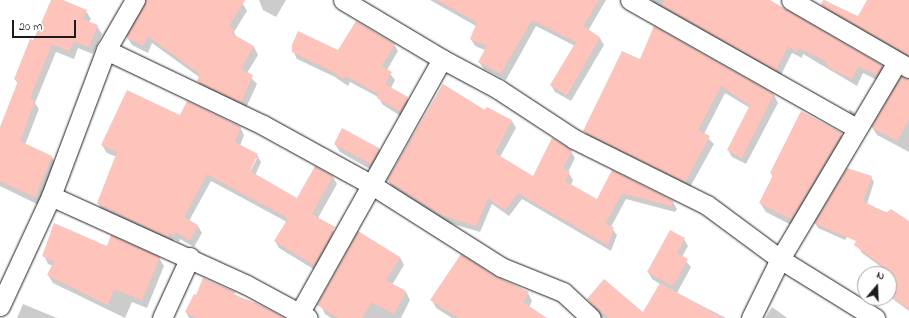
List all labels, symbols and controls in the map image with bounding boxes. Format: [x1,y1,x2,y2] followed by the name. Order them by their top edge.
[14,12,78,38] scale bar
[19,18,42,36] text: 20 m
[857,266,897,306] north arrow
[874,267,887,284] text: N

